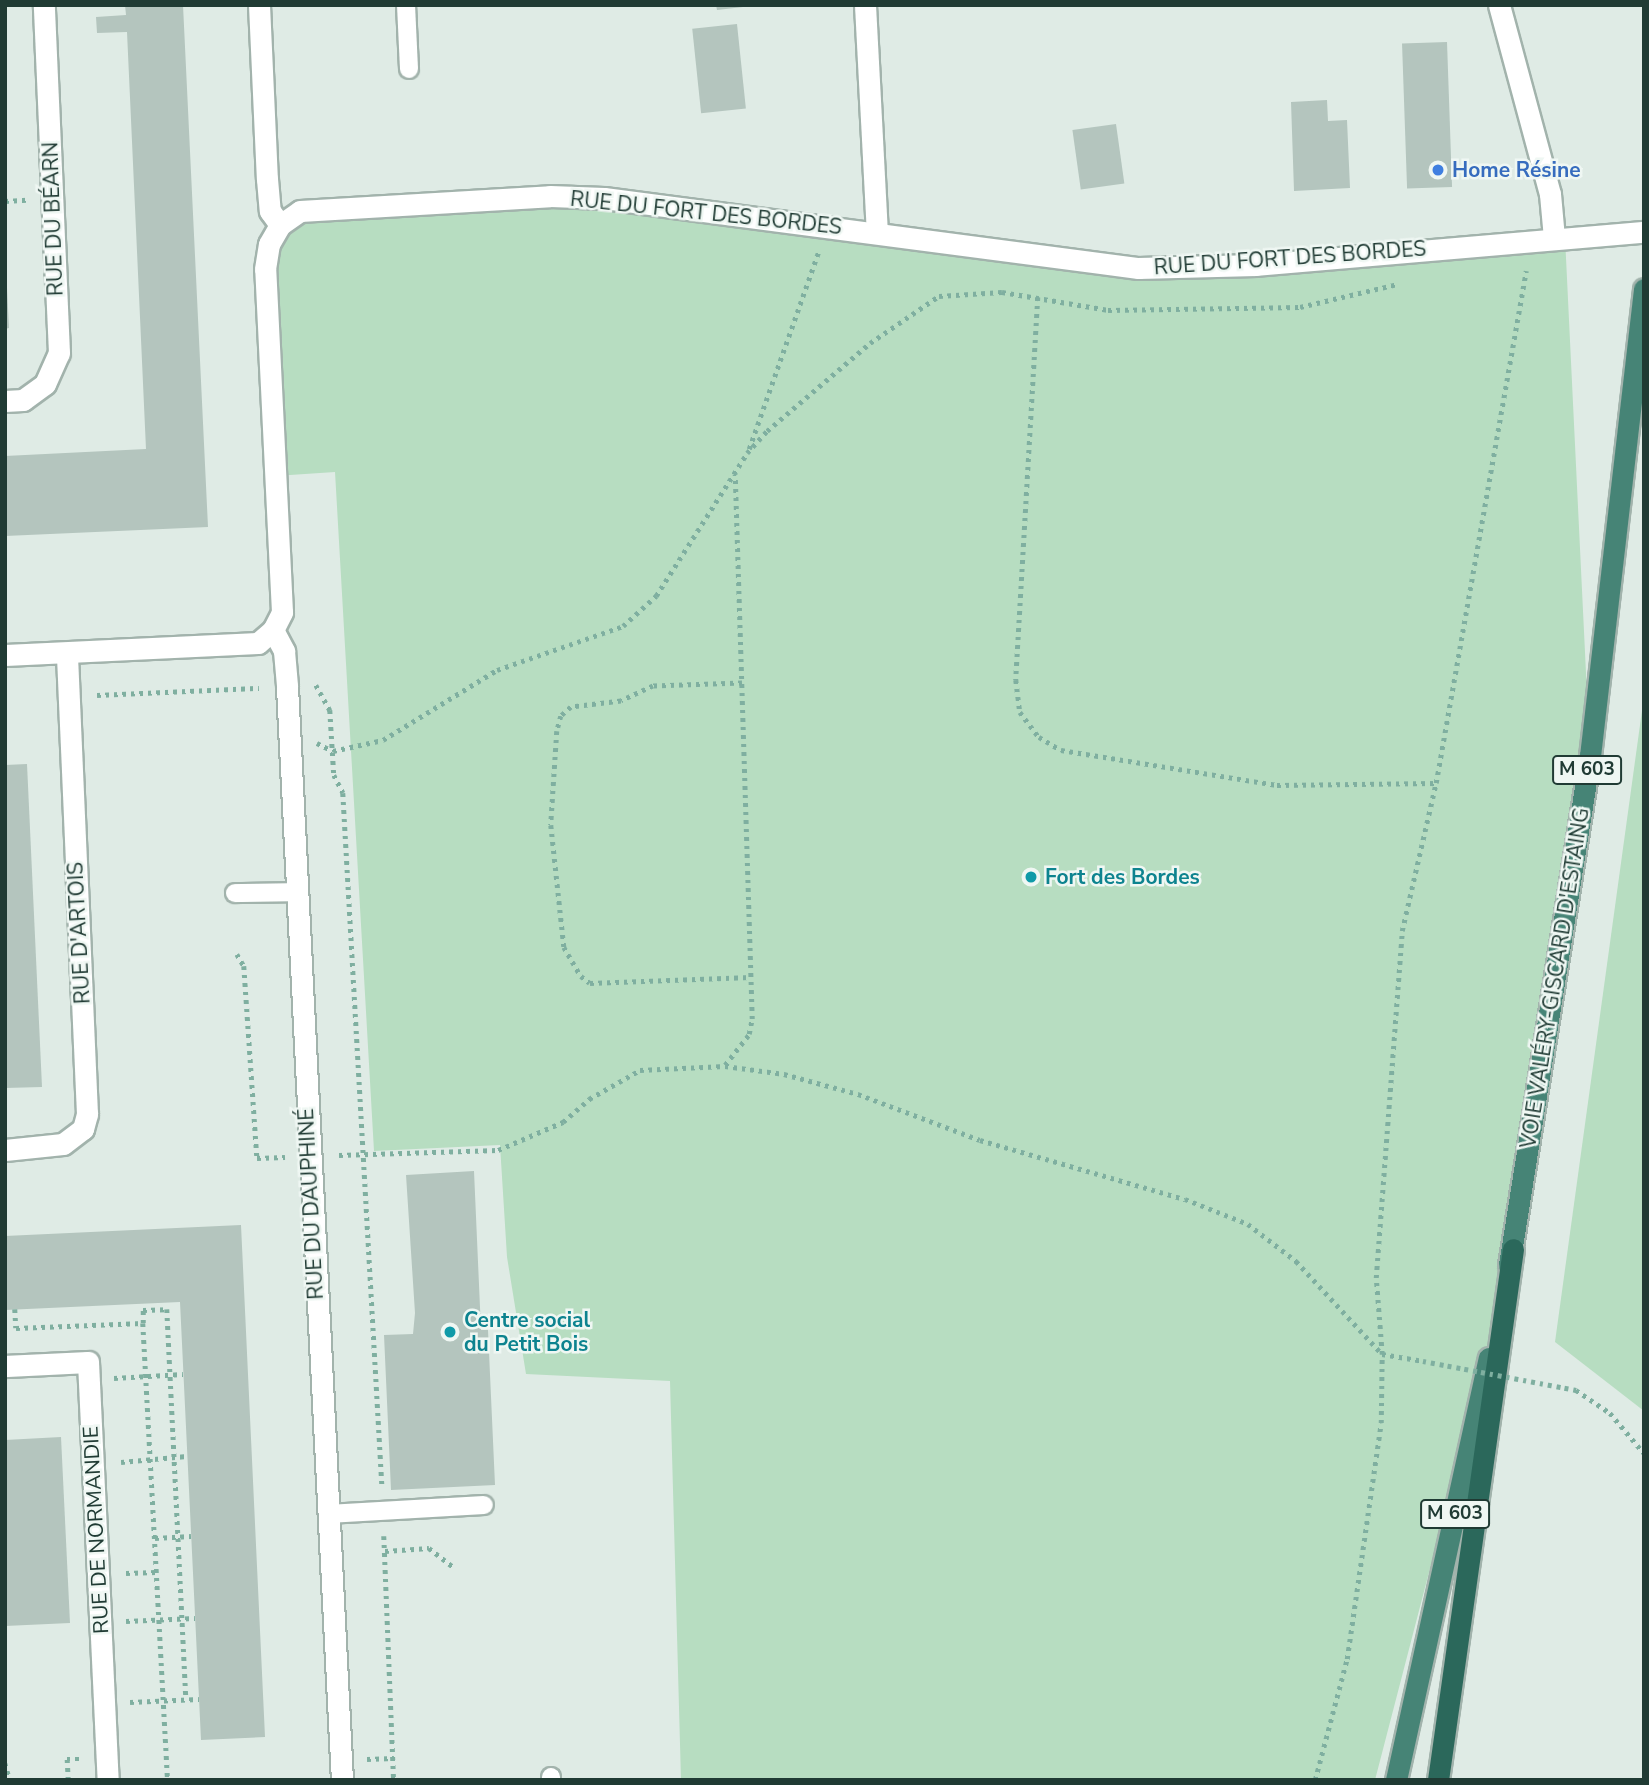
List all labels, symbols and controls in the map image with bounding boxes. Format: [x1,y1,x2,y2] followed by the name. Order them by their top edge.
[38,141,68,297] street label: RUE DU BÉARN
[1452,157,1581,183] place label: Home Résine
[1430,162,1446,178] marker: Home Résine
[569,186,843,240] street label: RUE DU FORT DES BORDES
[1153,236,1427,280] street label: RUE DU FORT DES BORDES
[1552,754,1622,786] road number: M 603
[1516,806,1594,1150] street label: VOIE VALÉRY-GISCARD D'ESTAING
[63,861,95,1005] street label: RUE D'ARTOIS
[1045,864,1200,890] place label: Fort des Bordes
[1023,869,1039,885] marker: Fort des Bordes
[293,1108,329,1300] street label: RUE DU DAUPHINÉ
[464,1307,590,1357] place label: Centre social du Petit Bois
[442,1324,458,1340] marker: Centre social du Petit Bois
[78,1426,114,1634] street label: RUE DE NORMANDIE
[1420,1498,1490,1530] road number: M 603

